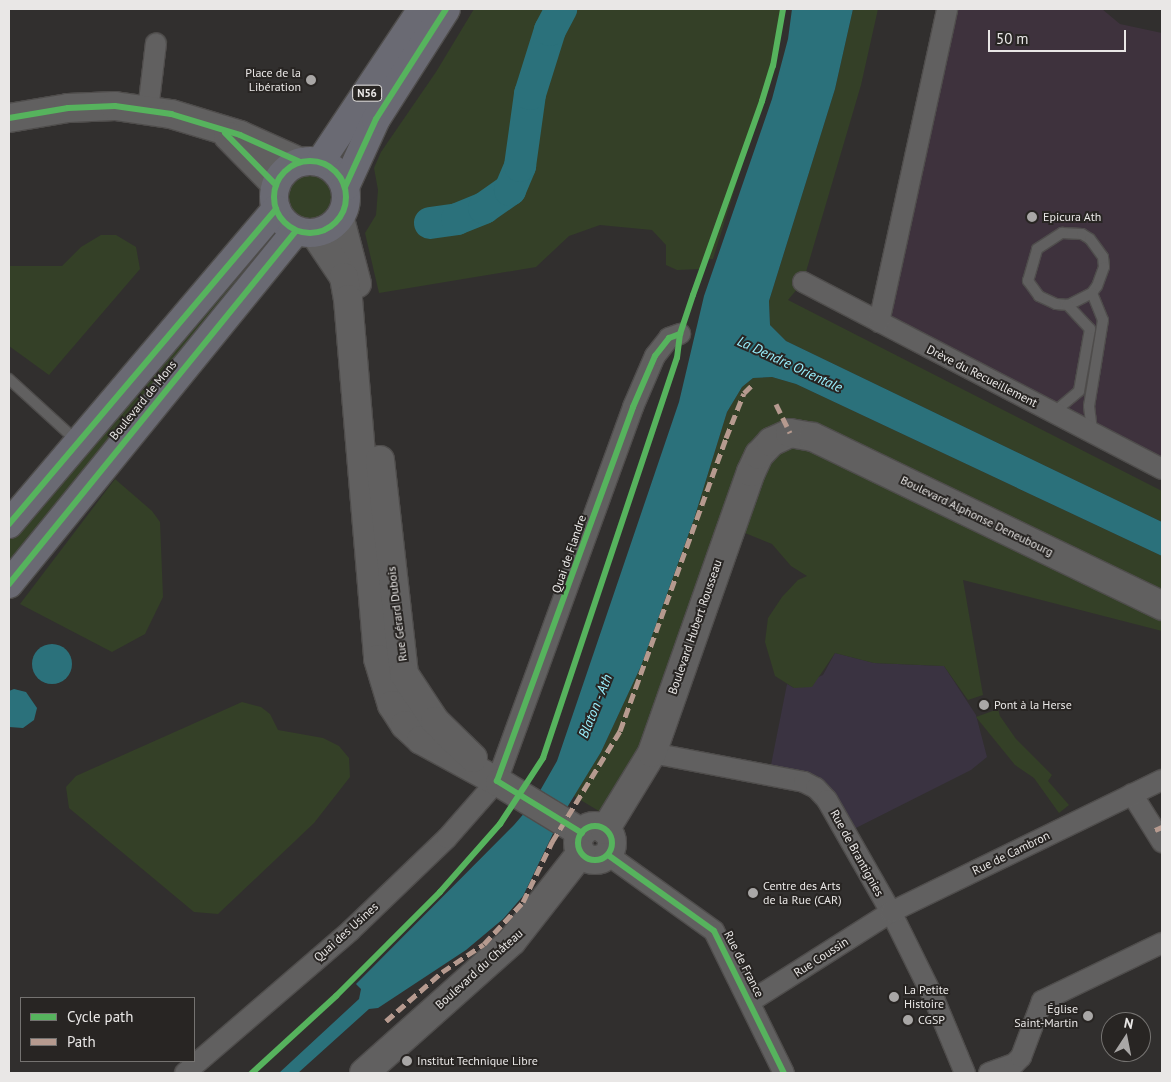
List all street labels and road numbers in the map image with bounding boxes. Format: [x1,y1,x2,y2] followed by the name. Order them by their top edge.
[352,85,382,102] road number: N56
[924,342,1040,410] street label: Drève du Recueillement
[107,357,179,443] street label: Boulevard de Mons
[898,473,1056,559] street label: Boulevard Alphonse Deneubourg
[549,513,589,595] street label: Quai de Flandre
[665,558,725,696] street label: Boulevard Hubert Rousseau
[384,566,410,662] street label: Rue Gérard Dubois
[827,807,887,899] street label: Rue de Brantignies
[970,828,1052,878] street label: Rue de Cambron
[311,899,381,965] street label: Quai des Usines
[432,926,526,1012] street label: Boulevard du Château
[721,928,767,1000] street label: Rue de France
[791,934,851,980] street label: Rue Coussin

